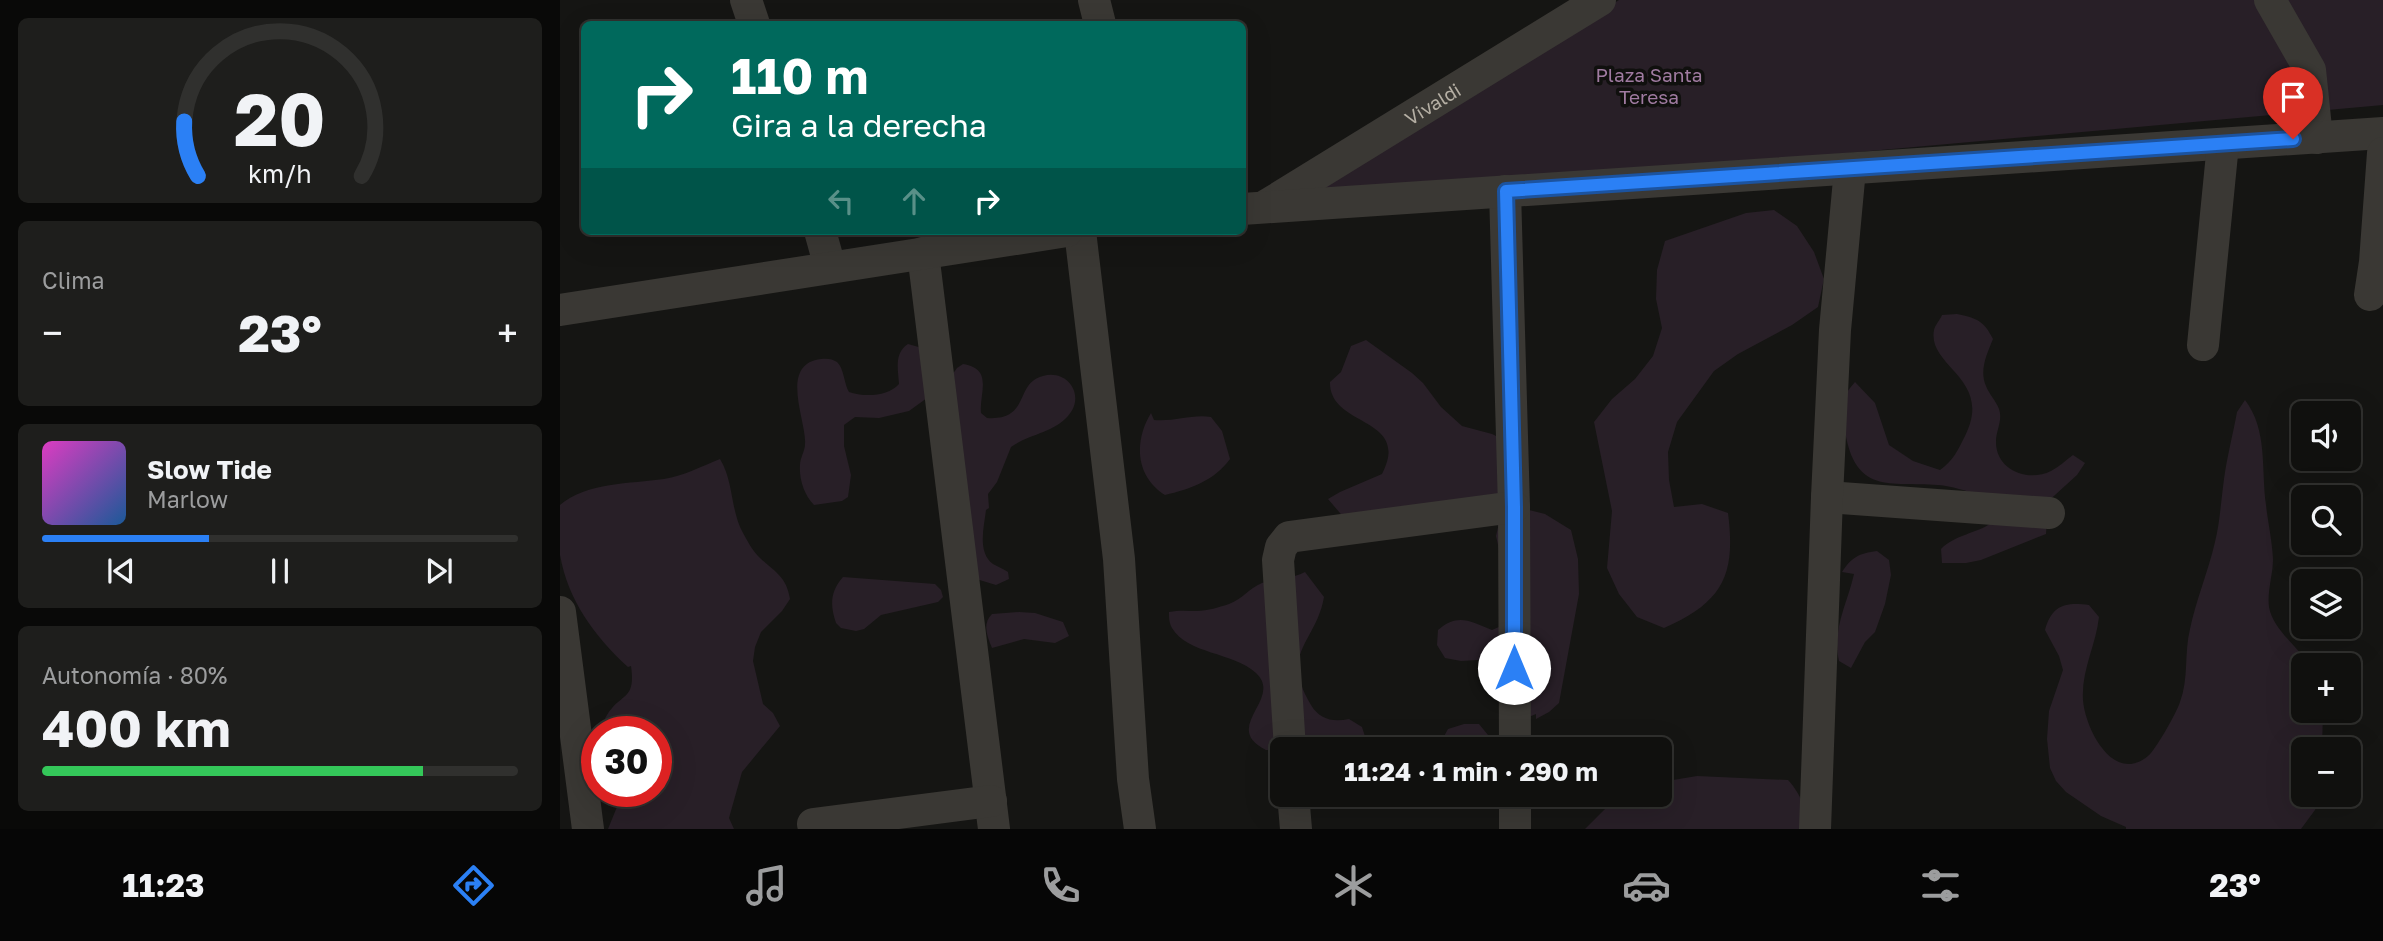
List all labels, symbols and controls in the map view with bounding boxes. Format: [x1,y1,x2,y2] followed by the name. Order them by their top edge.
[731,46,868,105] text: 110 m
[616,49,707,140] icon: right
[1595,63,1703,108] park label: Plaza Santa Teresa
[2263,67,2323,139] pin
[234,76,326,163] text: 20
[1400,77,1464,129] street label: Vivaldi
[2274,78,2312,116] icon: arrive
[731,106,987,144] text: Gira a la derecha
[248,158,312,189] text: km/h
[822,182,860,220] icon: left
[895,182,933,220] icon: ahead
[968,182,1006,220] icon: right
[42,266,105,294] text: Clima
[238,301,322,363] text: 23°
[42,310,63,355] text: −
[497,310,518,355] text: +
[2291,401,2361,807] map controls
[2291,401,2361,471] button: sound
[147,454,272,485] text: Slow Tide
[147,485,228,513] text: Marlow
[2291,485,2361,555] button: search
[102,552,140,590] icon: previous
[261,552,299,590] icon: pause
[420,552,458,590] icon: next
[2291,569,2361,639] button: layers
[1477,631,1551,705] position arrow
[2291,653,2361,723] button: +
[42,661,227,689] text: Autonomía · 80%
[42,696,231,758] text: 400 km
[581,716,672,807] speed limit sign: 30
[2291,737,2361,807] button: −
[1344,756,1598,787] text: 11:24 · 1 min · 290 m
[449,861,498,910] icon: directions
[742,861,791,910] icon: music
[1036,861,1085,910] icon: phone
[1329,861,1378,910] icon: climate
[1622,861,1671,910] icon: car
[1916,861,1965,910] icon: filters
[122,866,204,904] text: 11:23
[2209,866,2261,904] text: 23°

